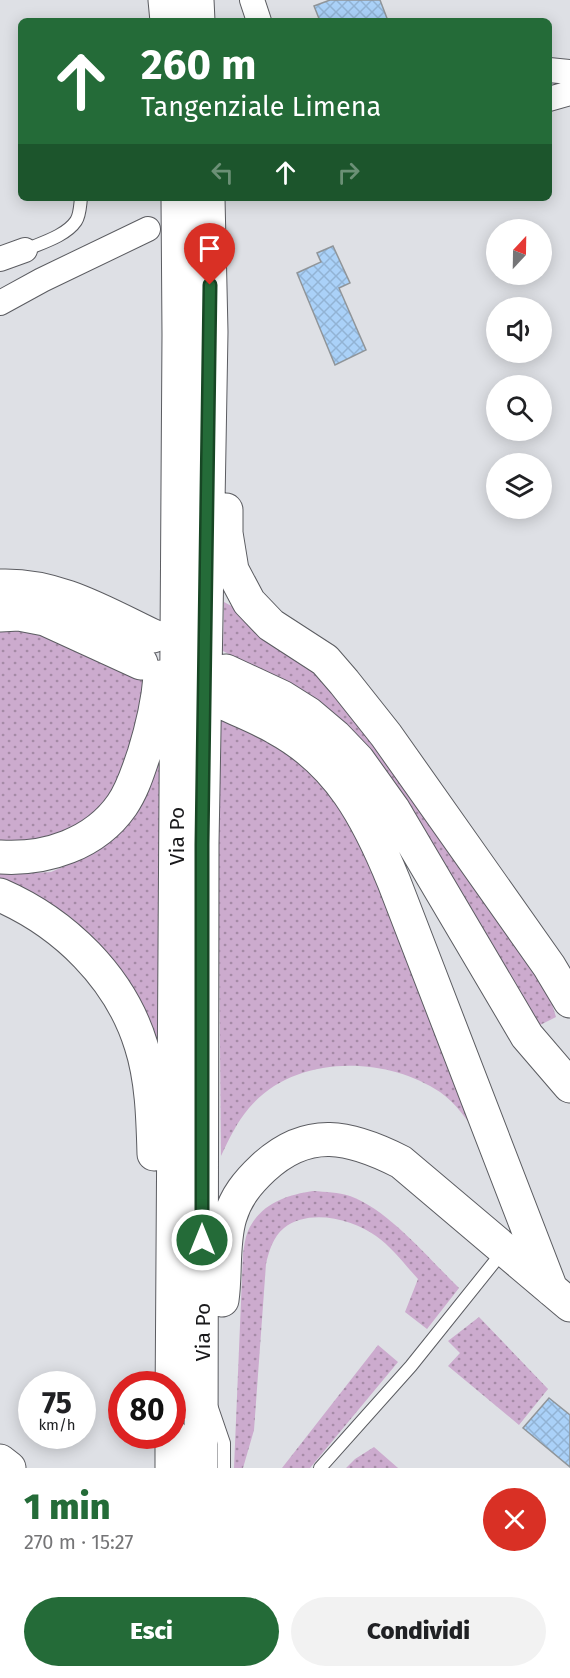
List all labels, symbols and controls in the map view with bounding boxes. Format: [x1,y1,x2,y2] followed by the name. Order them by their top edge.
[141,40,256,90] text: 260 m
[42,42,120,120] icon: ahead
[141,91,381,123] text: Tangenziale Limena
[206,156,239,189] icon: left
[269,156,302,189] icon: ahead
[332,156,365,189] icon: right
[486,219,552,285] north arrow
[486,219,552,519] map controls
[184,223,235,285] pin
[193,232,226,265] icon: arrive
[486,297,552,363] button: sound
[486,375,552,441] button: search
[486,453,552,519] button: layers
[164,807,190,865] street label: Via Po
[170,1208,234,1272] position arrow
[190,1303,216,1361] street label: Via Po
[108,1371,186,1449] speed limit sign: 80
[42,1385,72,1421] text: 75
[38,1416,76,1434] text: km/h
[24,1485,110,1529] text: 1 min
[483,1488,546,1551] button: close
[24,1530,133,1554] text: 270 m · 15:27
[24,1597,279,1666] button: Esci
[291,1597,546,1666] button: Condividi

